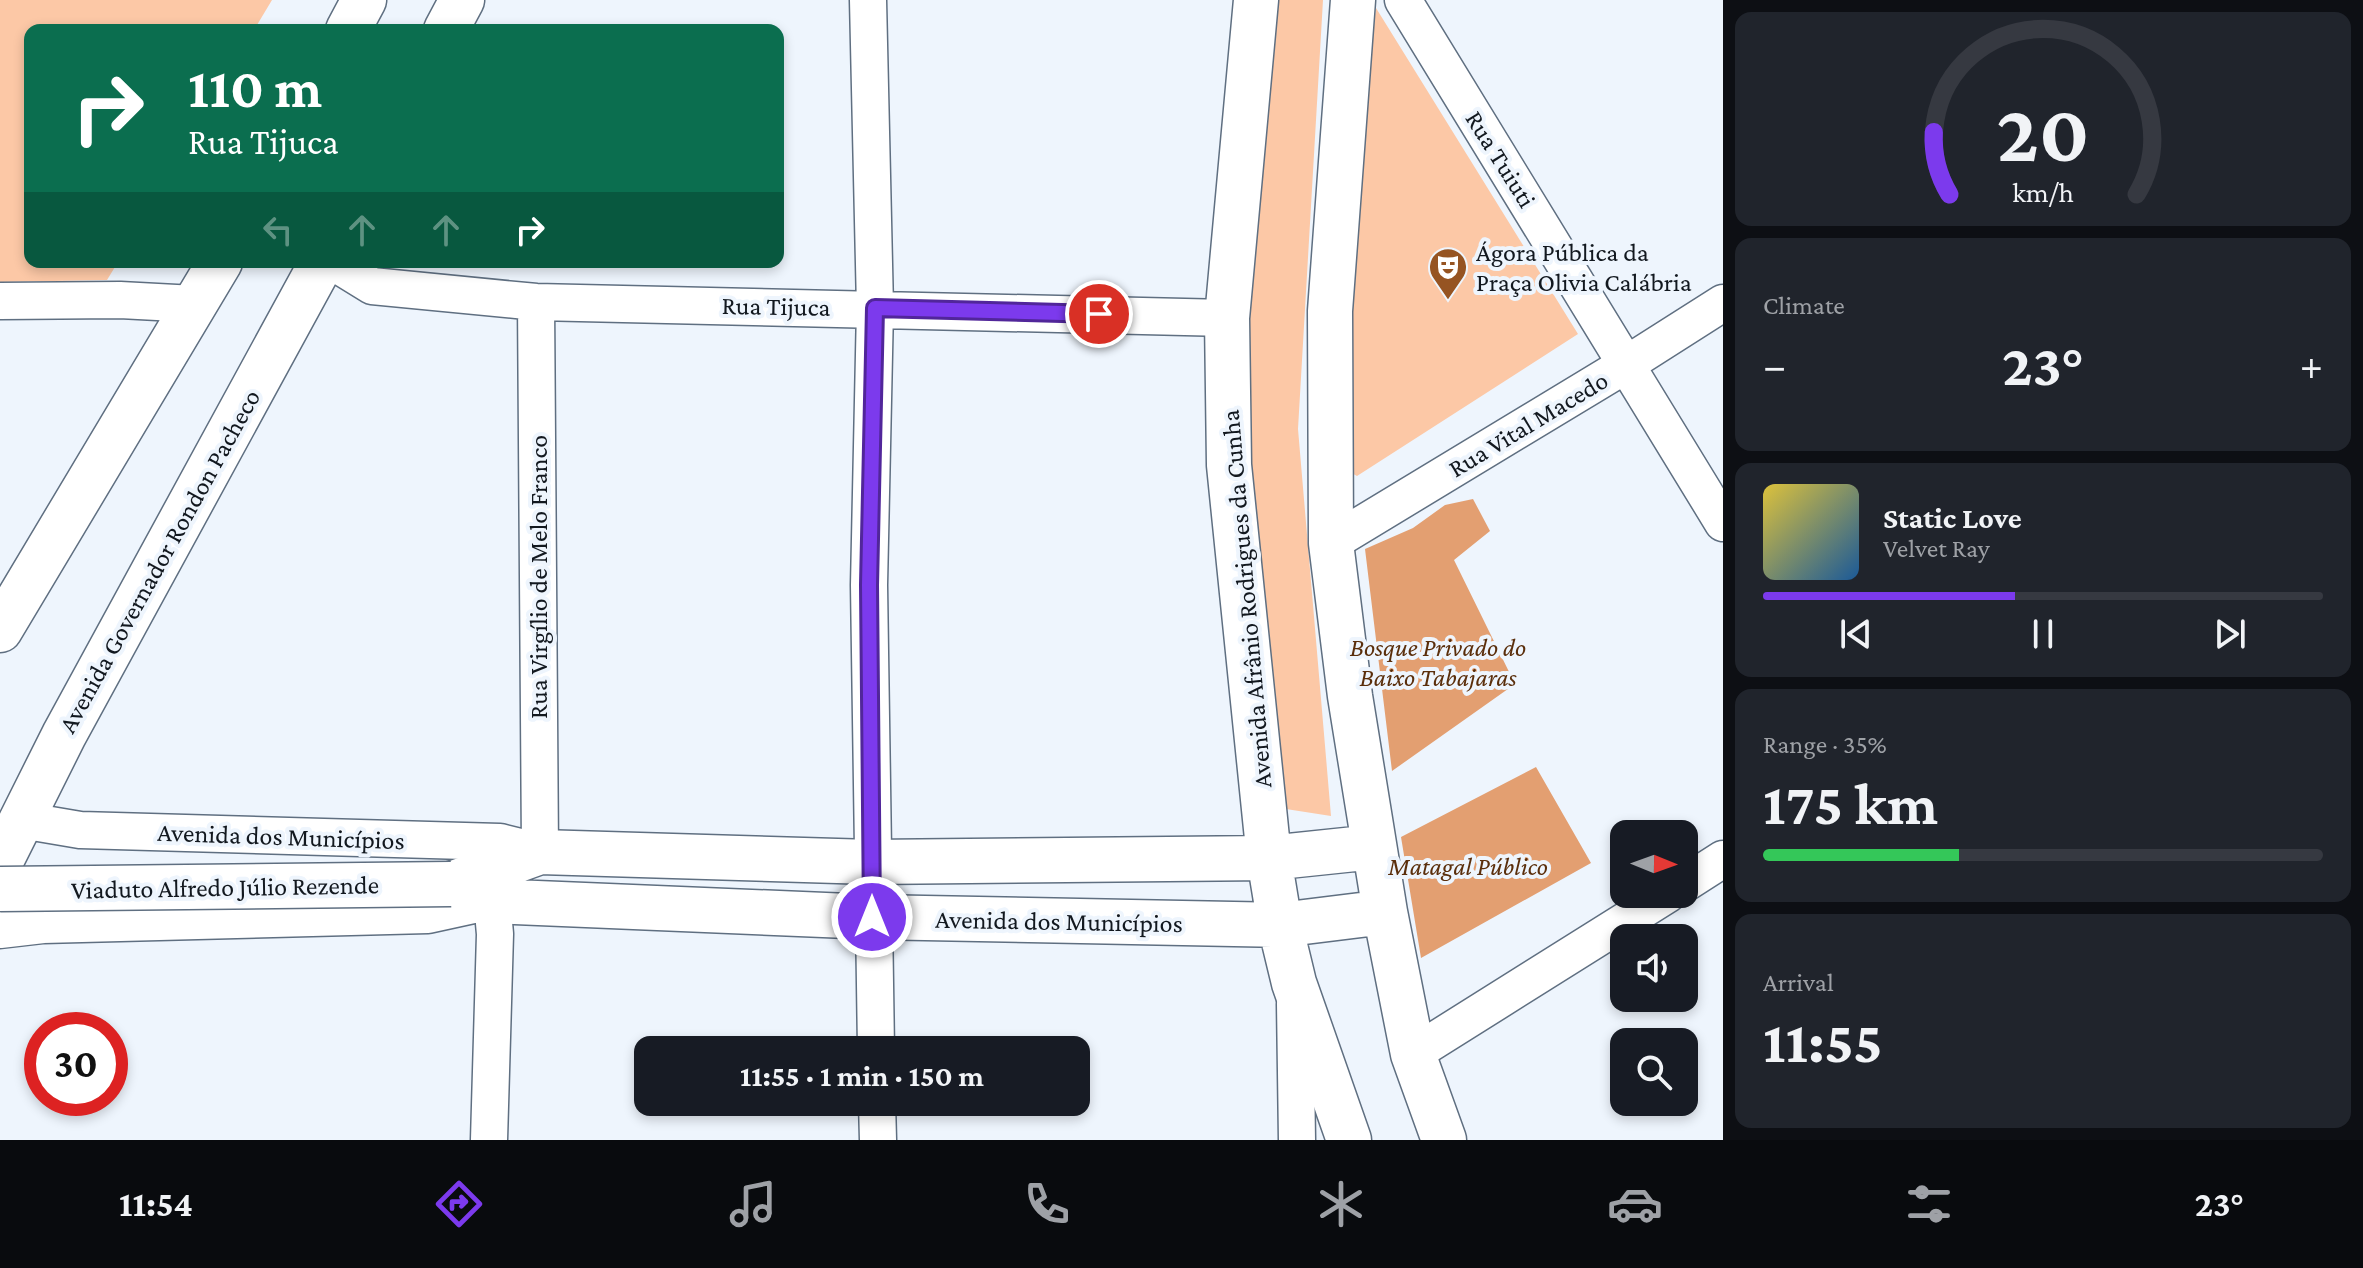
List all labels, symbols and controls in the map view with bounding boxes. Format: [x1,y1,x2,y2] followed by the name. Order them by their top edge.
[56,56,160,160] icon: right
[188,57,322,119] text: 110 m
[1997,85,2089,178] text: 20
[1460,106,1542,213] street label: Rua Tuiuti
[188,122,339,162] text: Rua Tijuca
[2012,176,2074,208] text: km/h
[256,208,300,252] icon: left
[340,208,384,252] icon: ahead
[424,208,468,252] icon: ahead
[508,208,552,252] icon: right
[1476,238,1692,297] place label: Ágora Pública da Praça Olivia Calábria
[1427,246,1469,301] theatre icon: Ágora Pública da Praça Olivia Calábria
[1065,280,1133,348] pin
[721,291,831,322] street label: Rua Tijuca
[1763,291,1845,320] text: Climate
[1077,292,1121,336] icon: arrive
[2002,331,2084,398] text: 23°
[1763,341,1786,389] text: −
[2300,341,2323,389] text: +
[1443,366,1613,483] street label: Rua Vital Macedo
[53,385,266,738] street label: Avenida Governador Rondon Pacheco
[1216,409,1277,789] street label: Avenida Afrânio Rodrigues da Cunha
[524,435,553,719] street label: Rua Virgílio de Melo Franco
[1883,501,2022,534] text: Static Love
[1883,534,1990,563] text: Velvet Ray
[1834,612,1878,656] icon: previous
[2021,612,2065,656] icon: pause
[2208,612,2252,656] icon: next
[1350,633,1526,692] park label: Bosque Privado do Baixo Tabajaras
[1763,730,1887,759] text: Range · 35%
[1763,770,1938,837] text: 175 km
[157,818,405,855] street label: Avenida dos Municípios
[1610,820,1698,908] north arrow
[1610,820,1698,1116] map controls
[1387,852,1548,881] park label: Matagal Público
[71,870,379,905] street label: Viaduto Alfredo Júlio Rezende
[830,875,914,959] position arrow
[935,905,1183,938] street label: Avenida dos Municípios
[1610,924,1698,1012] button: sound
[1763,968,1834,997] text: Arrival
[1763,1008,1883,1075] text: 11:55
[24,1012,128,1116] speed limit sign: 30
[1610,1028,1698,1116] button: search
[740,1059,984,1092] text: 11:55 · 1 min · 150 m
[431,1176,487,1232] icon: directions
[725,1176,781,1232] icon: music
[1019,1176,1075,1232] icon: phone
[1313,1176,1369,1232] icon: climate
[1607,1176,1663,1232] icon: car
[1901,1176,1957,1232] icon: filters
[119,1184,193,1224] text: 11:54
[2195,1184,2244,1224] text: 23°

